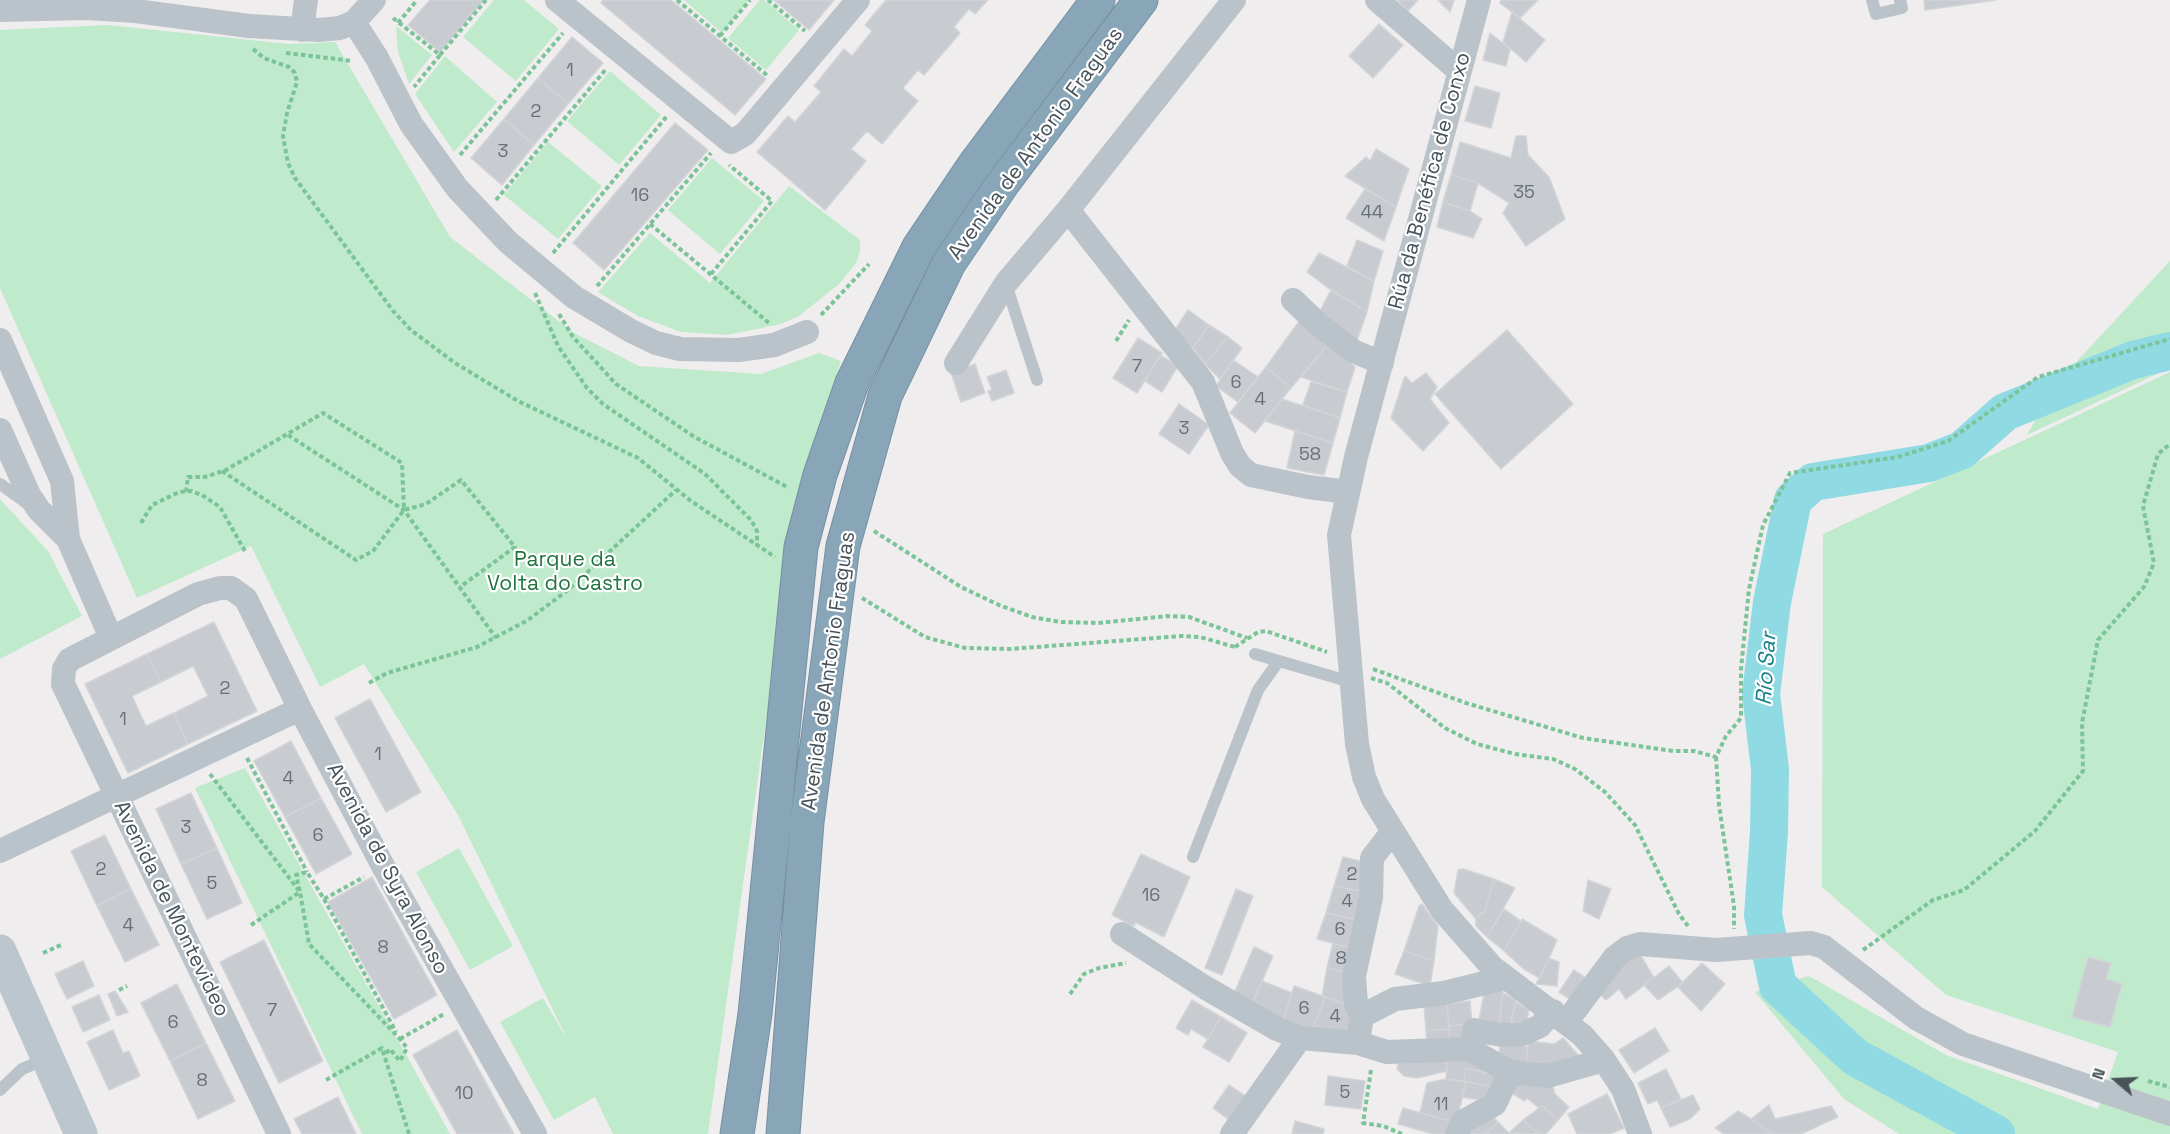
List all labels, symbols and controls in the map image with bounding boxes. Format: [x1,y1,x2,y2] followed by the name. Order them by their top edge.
[943,23,1129,265] street label: Avenida de Antonio Fraguas
[1384,50,1476,312] street label: Rúa da Benéfica de Conxo
[566,60,574,82] house number: 1
[531,101,541,123] house number: 2
[498,141,508,163] house number: 3
[1513,182,1535,204] house number: 35
[631,185,649,207] house number: 16
[1361,202,1383,224] house number: 44
[1132,356,1142,378] house number: 7
[1230,372,1242,394] house number: 6
[1254,389,1266,411] house number: 4
[1179,418,1189,440] house number: 3
[1299,444,1321,466] house number: 58
[797,530,861,812] street label: Avenida de Antonio Fraguas
[487,547,643,597] park label: Parque da Volta do Castro
[1751,632,1783,706] water label: Río Sar
[220,678,230,700] house number: 2
[119,709,127,731] house number: 1
[374,744,382,766] house number: 1
[321,759,453,979] street label: Avenida de Syra Alonso
[282,768,294,790] house number: 4
[108,797,234,1021] street label: Avenida de Montevideo
[181,817,191,839] house number: 3
[312,825,324,847] house number: 6
[96,859,106,881] house number: 2
[1347,864,1357,886] house number: 2
[207,873,217,895] house number: 5
[1142,885,1160,907] house number: 16
[1341,891,1353,913] house number: 4
[122,915,134,937] house number: 4
[1334,919,1346,941] house number: 6
[377,937,389,959] house number: 8
[1335,948,1347,970] house number: 8
[1298,998,1310,1020] house number: 6
[267,1000,277,1022] house number: 7
[1329,1006,1341,1028] house number: 4
[167,1012,179,1034] house number: 6
[2086,1050,2146,1110] north arrow
[2087,1065,2110,1082] text: N
[196,1070,208,1092] house number: 8
[1340,1082,1350,1104] house number: 5
[454,1083,474,1105] house number: 10
[1433,1094,1449,1116] house number: 11

